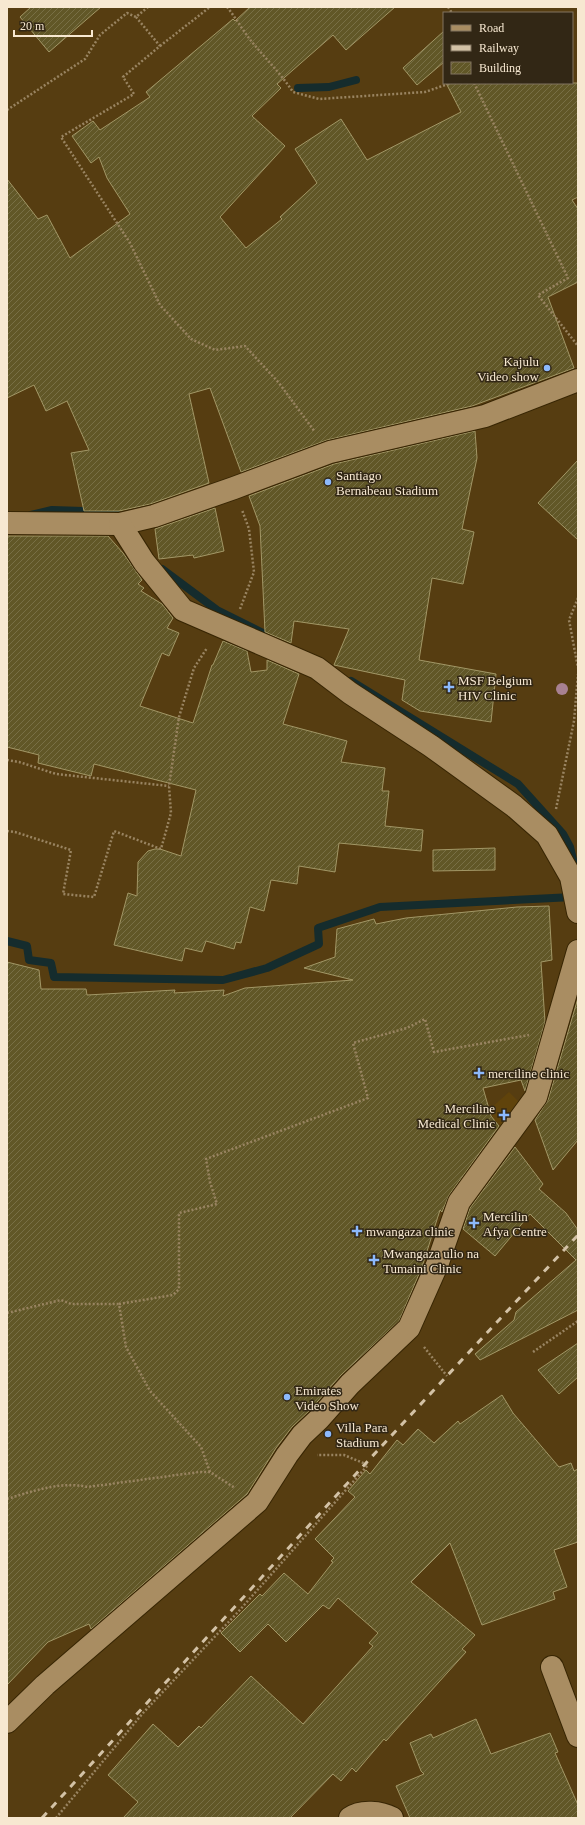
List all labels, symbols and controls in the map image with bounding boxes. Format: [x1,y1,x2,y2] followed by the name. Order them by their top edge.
[14,12,92,38] scale bar
[443,12,573,84] legend
[20,19,45,33] text: 20 m
[479,21,504,35] text: Road
[479,41,519,55] text: Railway
[479,61,521,75] text: Building
[477,354,540,384] place label: Kajulu Video show
[542,363,552,373] marker: Kajulu Video show
[336,468,438,498] place label: Santiago Bernabeau Stadium
[323,477,333,487] marker: Santiago Bernabeau Stadium
[458,673,532,703] place label: MSF Belgium HIV Clinic
[443,681,455,693] marker: MSF Belgium HIV Clinic
[488,1066,569,1081] place label: merciline clinic
[473,1067,485,1079] marker: merciline clinic
[417,1101,495,1131] place label: Merciline Medical Clinic
[498,1109,510,1121] marker: Merciline Medical Clinic
[483,1209,547,1239] place label: Mercilin Afya Centre
[468,1217,480,1229] marker: Mercilin Afya Centre
[366,1224,454,1239] place label: mwangaza clinic
[351,1225,363,1237] marker: mwangaza clinic
[383,1246,479,1276] place label: Mwangaza ulio na Tumaini Clinic
[368,1254,380,1266] marker: Mwangaza ulio na Tumaini Clinic
[295,1383,359,1413] place label: Emirates Video Show
[282,1392,292,1402] marker: Emirates Video Show
[336,1420,388,1450] place label: Villa Para Stadium
[323,1429,333,1439] marker: Villa Para Stadium

